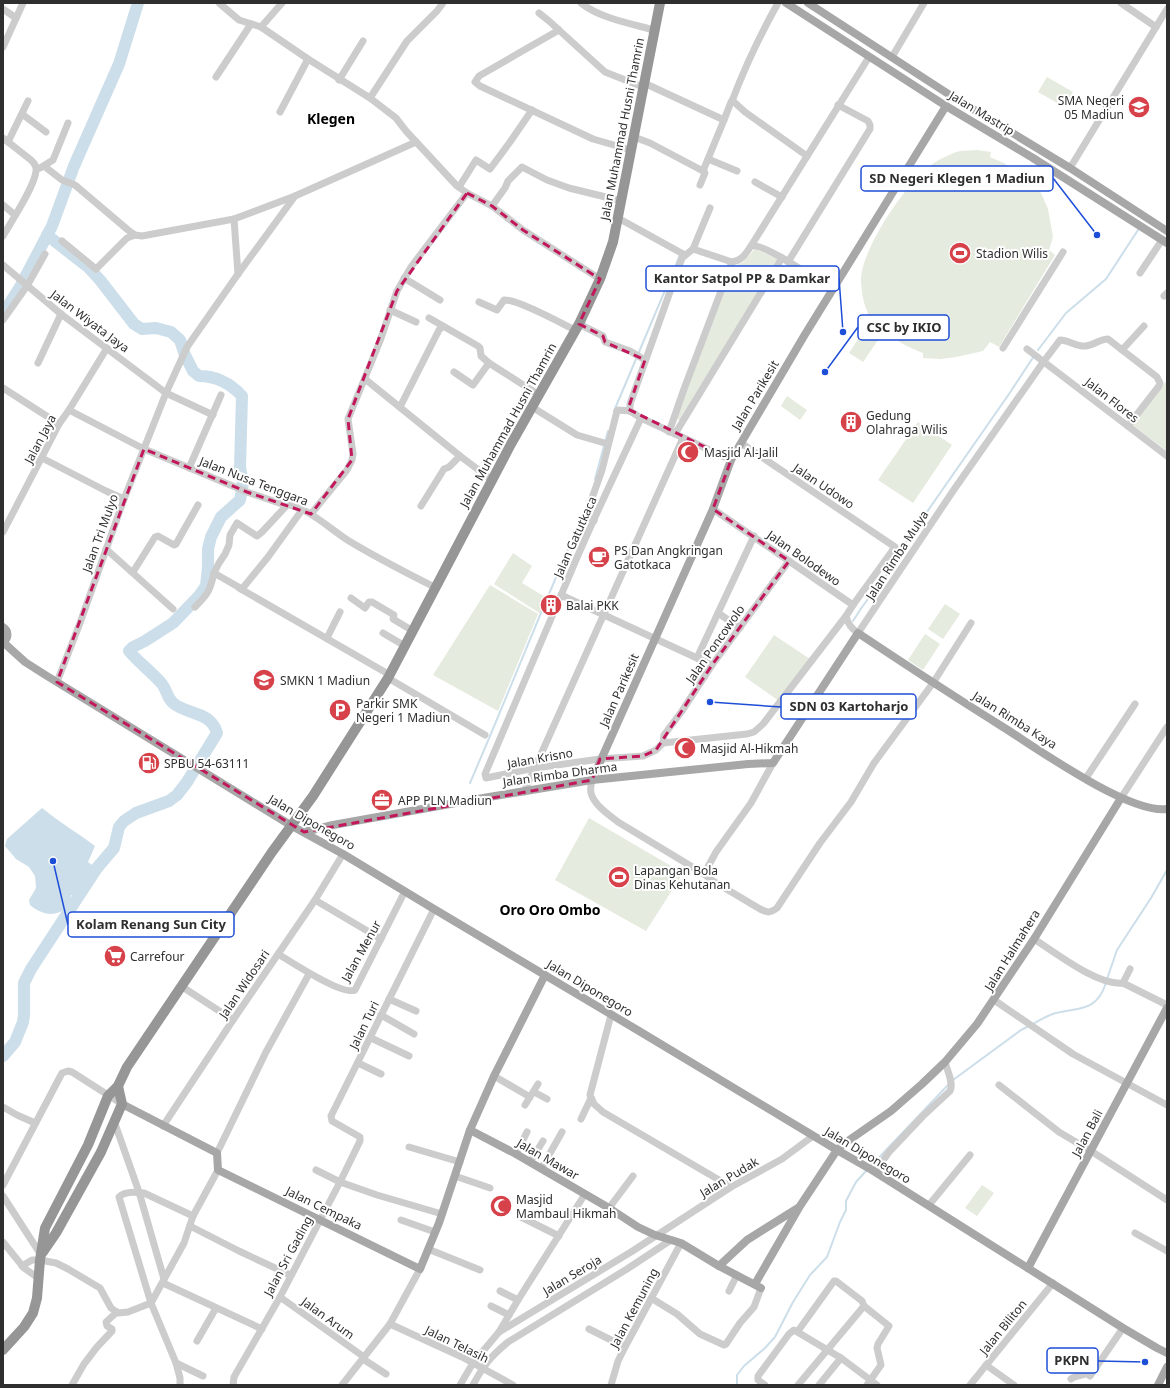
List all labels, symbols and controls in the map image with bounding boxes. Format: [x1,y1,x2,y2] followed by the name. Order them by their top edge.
[596,36,648,223] street label: Jalan Muhammad Husni Thamrin
[945,86,1018,139] street label: Jalan Mastrip
[1058,92,1124,123] place label: SMA Negeri 05 Madiun
[1126,94,1152,120] school or university icon: SMA Negeri 05 Madiun
[307,109,355,128] district label: Klegen
[861,166,1053,191] callout: SD Negeri Klegen 1 Madiun
[869,169,1045,187] text: SD Negeri Klegen 1 Madiun
[947,240,973,266] sports icon: Stadion Wilis
[976,245,1048,262] place label: Stadion Wilis
[646,266,839,291] callout: Kantor Satpol PP & Damkar
[654,269,830,287] text: Kantor Satpol PP & Damkar
[46,285,133,356] street label: Jalan Wiyata Jaya
[858,315,949,340] callout: CSC by IKIO
[866,318,942,336] text: CSC by IKIO
[455,340,560,511] street label: Jalan Muhammad Husni Thamrin
[727,356,783,434] street label: Jalan Parikesit
[1081,373,1143,427] street label: Jalan Flores
[866,407,948,438] place label: Gedung Olahraga Wilis
[838,409,864,435] building icon: Gedung Olahraga Wilis
[20,412,60,467] street label: Jalan Jaya
[675,439,701,465] mosque icon: Masjid Al-Jalil
[704,444,778,461] place label: Masjid Al-Jalil
[196,452,311,510] street label: Jalan Nusa Tenggara
[789,459,858,513] street label: Jalan Udowo
[78,491,122,576] street label: Jalan Tri Mulyo
[549,494,601,581] street label: Jalan Gatutkaca
[861,507,932,604] street label: Jalan Rimba Mulya
[763,526,844,590] street label: Jalan Bolodewo
[614,542,723,573] place label: PS Dan Angkringan Gatotkaca
[586,544,612,570] cafe icon: PS Dan Angkringan Gatotkaca
[538,592,564,618] building icon: Balai PKK
[566,597,619,614] place label: Balai PKK
[681,601,748,687] street label: Jalan Poncowolo
[595,650,643,730] street label: Jalan Parikesit
[251,667,277,693] school or university icon: SMKN 1 Madiun
[280,672,370,689] place label: SMKN 1 Madiun
[969,687,1060,753] street label: Jalan Rimba Kaya
[781,694,916,719] callout: SDN 03 Kartoharjo
[356,695,450,726] place label: Parkir SMK Negeri 1 Madiun
[327,697,353,723] parking icon: Parkir SMK Negeri 1 Madiun
[790,697,908,715] text: SDN 03 Kartoharjo
[672,735,698,761] mosque icon: Masjid Al-Hikmah
[700,740,798,757] place label: Masjid Al-Hikmah
[505,744,574,772] street label: Jalan Krisno
[136,750,162,776] fuel station icon: SPBU 54-63111
[164,755,249,772] place label: SPBU 54-63111
[501,758,618,791] street label: Jalan Rimba Dharma
[369,787,395,813] office icon: APP PLN Madiun
[265,790,359,854] street label: Jalan Diponegoro
[398,792,492,809] place label: APP PLN Madiun
[634,862,731,893] place label: Lapangan Bola Dinas Kehutanan
[606,864,632,890] sports icon: Lapangan Bola Dinas Kehutanan
[499,900,601,919] district label: Oro Oro Ombo
[980,906,1044,995] street label: Jalan Halmahera
[68,912,234,937] callout: Kolam Renang Sun City
[76,915,226,933] text: Kolam Renang Sun City
[337,917,385,986] street label: Jalan Menur
[102,943,128,969] supermarket icon: Carrefour
[214,946,273,1023] street label: Jalan Widosari
[130,948,185,965] place label: Carrefour
[543,955,636,1020] street label: Jalan Diponegoro
[345,998,383,1053] street label: Jalan Turi
[1067,1106,1107,1160] street label: Jalan Bali
[821,1122,914,1187] street label: Jalan Diponegoro
[513,1134,582,1184] street label: Jalan Mawar
[696,1153,762,1202] street label: Jalan Pudak
[282,1182,365,1234] street label: Jalan Cempaka
[516,1191,616,1222] place label: Masjid Mambaul Hikmah
[488,1193,514,1219] mosque icon: Masjid Mambaul Hikmah
[259,1213,316,1300] street label: Jalan Sri Gading
[539,1251,604,1300] street label: Jalan Seroja
[605,1265,662,1352] street label: Jalan Kemuning
[297,1292,358,1343] street label: Jalan Arum
[975,1296,1031,1359] street label: Jalan Biliton
[421,1321,492,1367] street label: Jalan Telasih
[1047,1348,1098,1373] callout: PKPN
[1054,1351,1090,1369] text: PKPN

